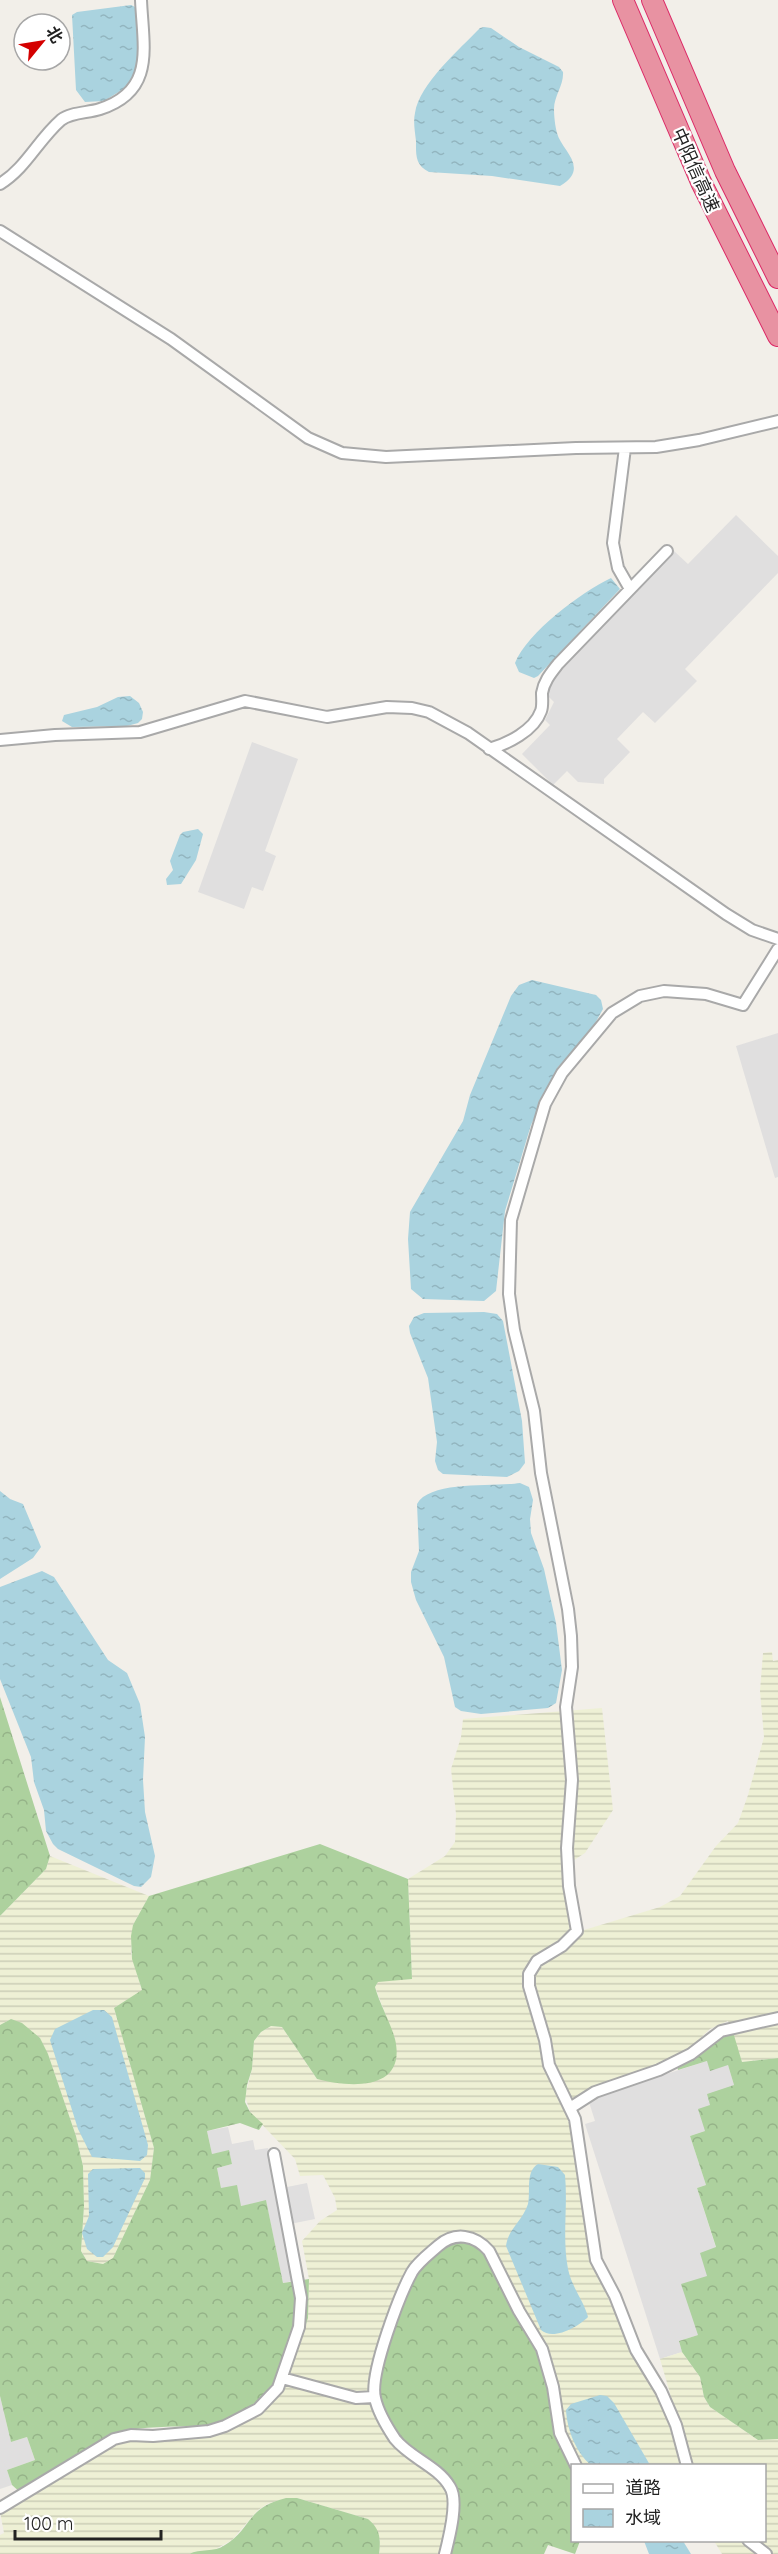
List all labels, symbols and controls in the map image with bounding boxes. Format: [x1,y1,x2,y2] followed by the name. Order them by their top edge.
[12,12,72,72] north arrow
[42,23,68,46] text: 北
[667,124,725,216] street label: 中阳信高速
[571,2464,766,2542] legend
[625,2476,661,2499] text: 道路
[15,2503,160,2541] scale bar
[625,2506,661,2529] text: 水域
[24,2512,73,2535] text: 100 m

